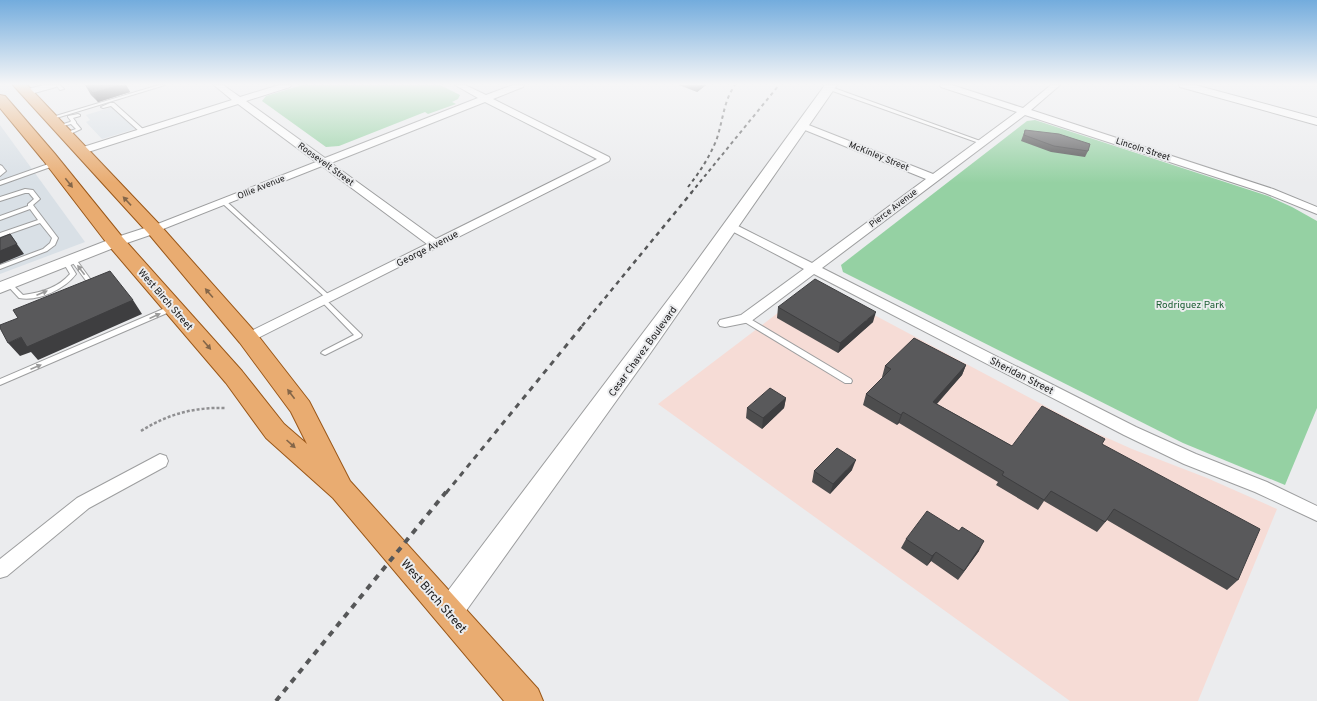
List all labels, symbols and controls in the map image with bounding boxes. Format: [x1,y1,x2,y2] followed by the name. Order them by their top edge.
[1114,136,1171,163] street label: Lincoln Street
[847,139,910,173] street label: McKinley Street
[295,140,356,188] street label: Roosevelt Street
[236,173,287,202] street label: Ollie Avenue
[65,177,74,188] one-way arrow
[867,187,920,230] street label: Pierce Avenue
[123,196,132,206] one-way arrow
[394,228,461,271] street label: George Avenue
[77,264,86,275] one-way arrow
[135,266,195,334] street label: West Birch Street
[205,288,214,298] one-way arrow
[36,290,47,296] one-way arrow
[1156,299,1224,312] park label: Rodriguez Park
[606,304,680,400] street label: Cesar Chavez Boulevard
[150,313,161,319] one-way arrow
[202,340,211,350] one-way arrow
[987,355,1056,398] street label: Sheridan Street
[30,364,41,370] one-way arrow
[287,388,295,399] one-way arrow
[286,439,295,448] one-way arrow
[397,556,470,637] street label: West Birch Street

